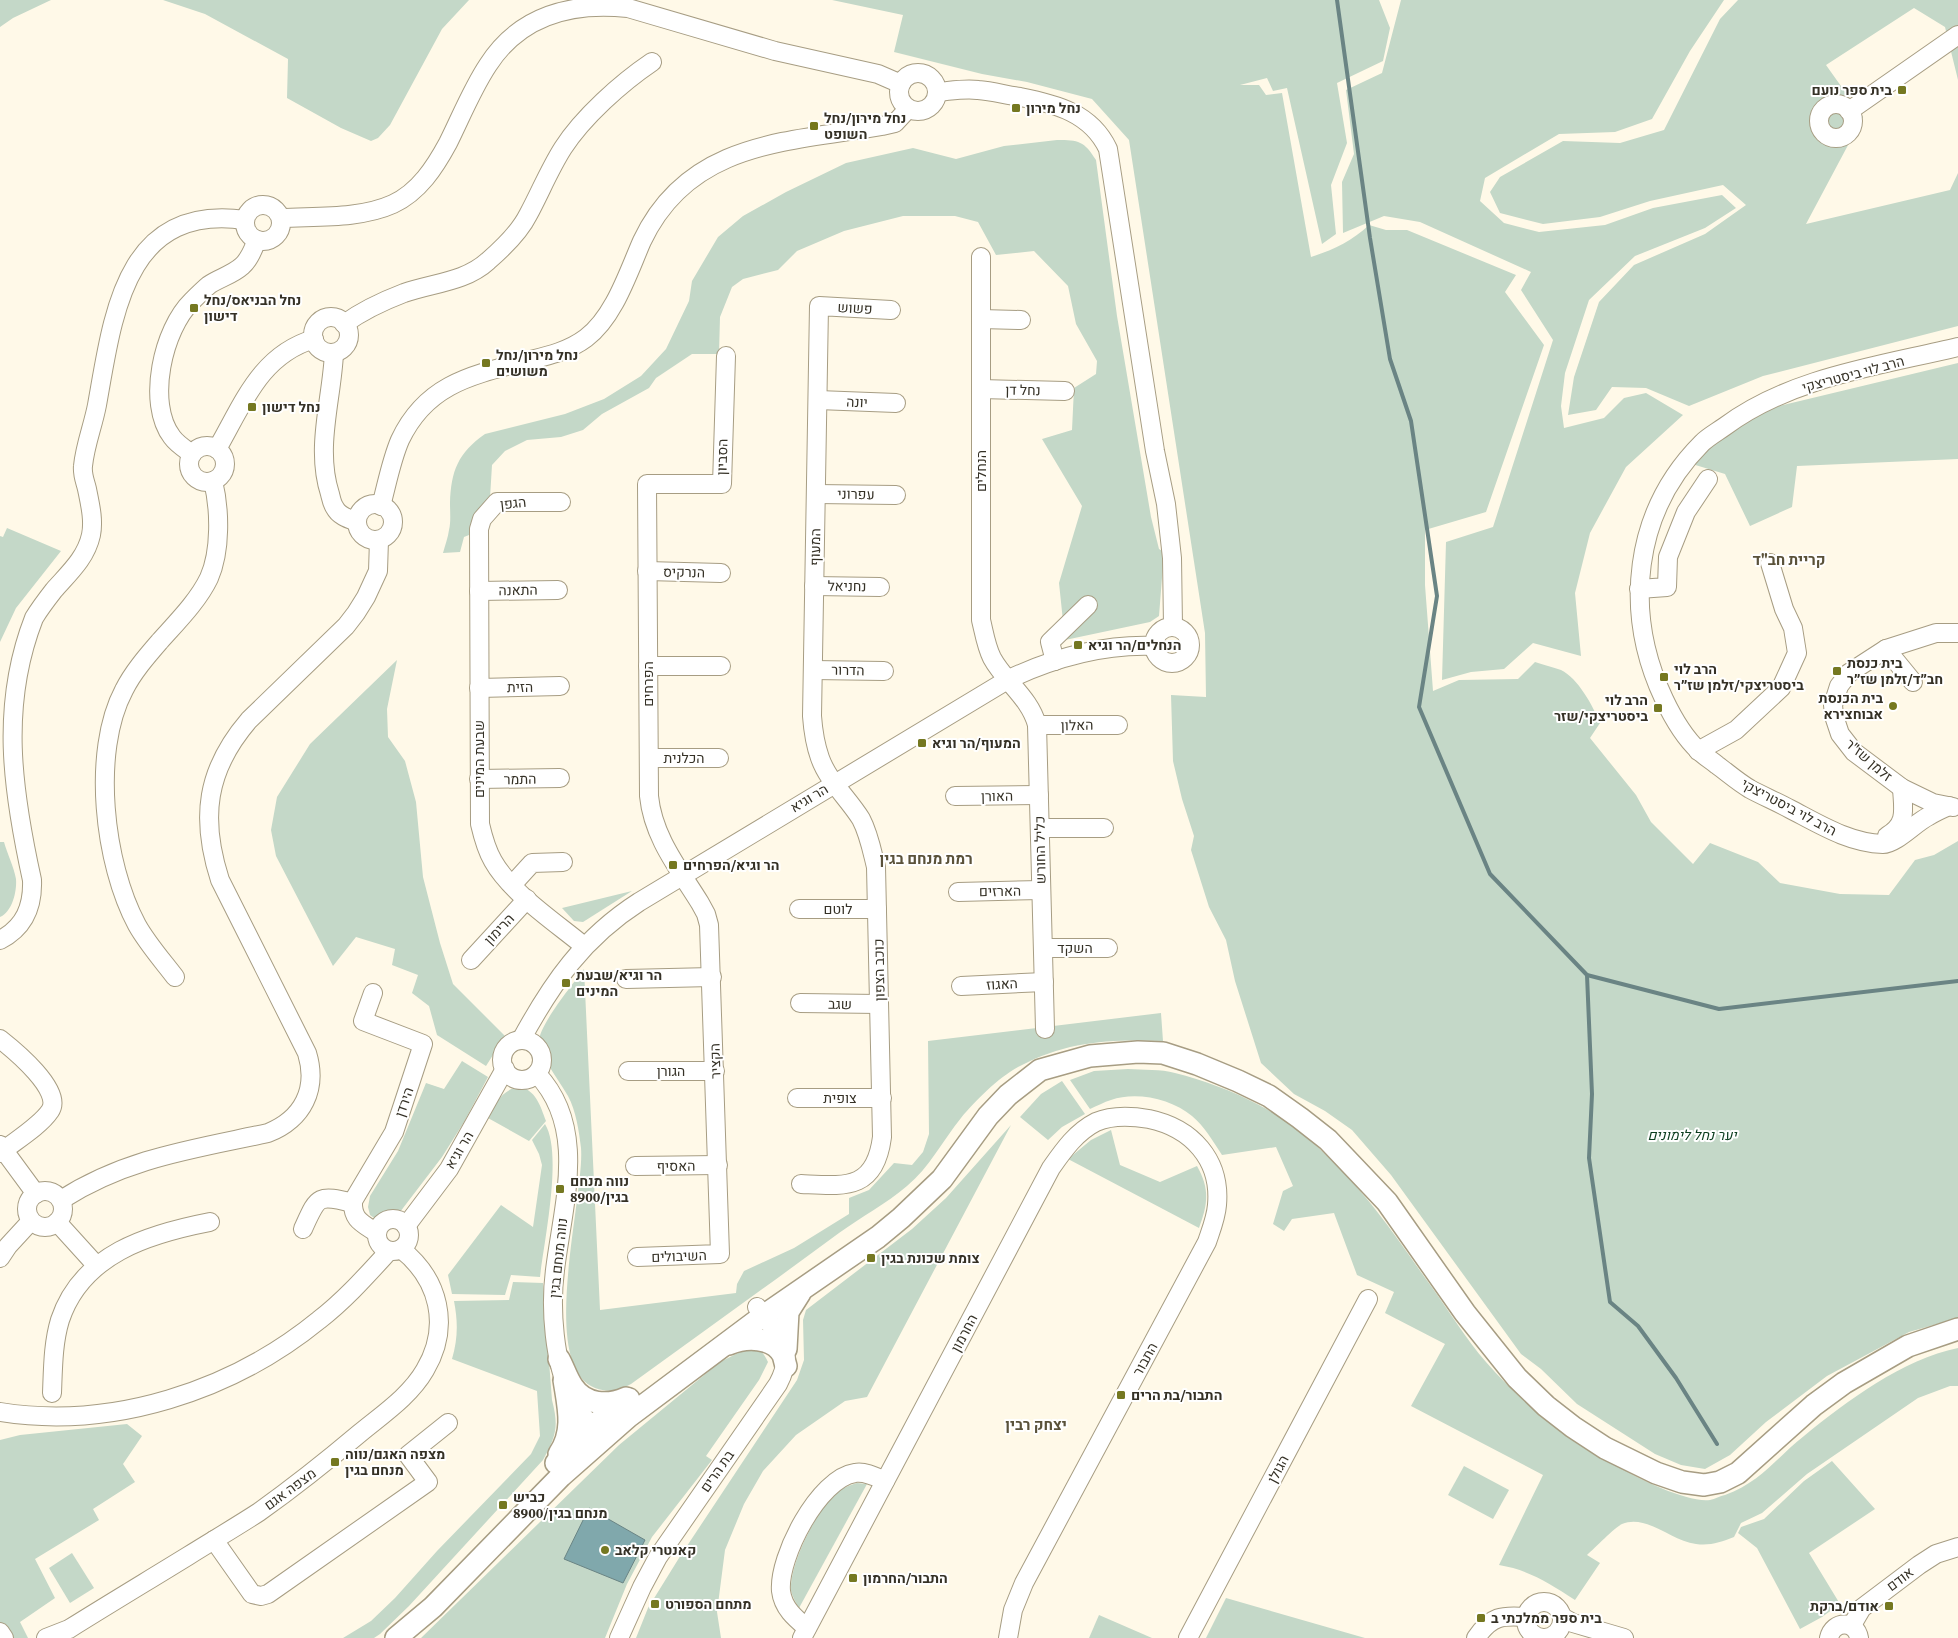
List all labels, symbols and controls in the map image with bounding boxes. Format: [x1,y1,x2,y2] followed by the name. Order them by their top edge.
[1811,80,1892,100] place label: בית ספר נועם
[1896,84,1908,96] marker: בית ספר נועם
[1026,98,1081,118] place label: נחל מירון
[1010,102,1022,114] marker: נחל מירון
[824,108,906,144] place label: נחל מירון/נחל השופט
[808,120,820,132] marker: נחל מירון/נחל השופט
[204,290,301,326] place label: נחל הבניאס/נחל דישון
[837,297,873,319] street label: פשוש
[188,302,200,314] marker: נחל הבניאס/נחל דישון
[496,345,578,381] place label: נחל מירון/נחל משושים
[1800,351,1906,397] street label: הרב לוי ביסטריצקי
[480,357,492,369] marker: נחל מירון/נחל משושים
[1005,380,1041,400] street label: נחל דן
[846,391,868,413] street label: יונה
[262,397,321,417] place label: נחל דישון
[246,401,258,413] marker: נחל דישון
[711,438,733,476] street label: הסביון
[971,450,991,492] street label: הנחלים
[837,484,875,504] street label: עפרוני
[499,492,527,514] street label: הגפן
[805,528,825,566] street label: המעוף
[1753,549,1826,570] district label: קריית חב"ד
[663,562,705,582] street label: הנרקיס
[827,576,867,596] street label: נחניאל
[498,580,538,600] street label: התאנה
[1088,635,1181,655] place label: הנחלים/הר וגיא
[1072,639,1084,651] marker: הנחלים/הר וגיא
[1847,653,1943,689] place label: בית כנסת חב״ד/זלמן שז״ר
[1674,659,1804,695] place label: הרב לוי ביסטריצקי/זלמן שז״ר
[831,660,865,680] street label: הדרור
[638,661,658,707] street label: הפרחים
[1831,665,1843,677] marker: בית כנסת חב״ד/זלמן שז״ר
[1658,671,1670,683] marker: הרב לוי ביסטריצקי/זלמן שז״ר
[507,677,533,697] street label: הזית
[1819,688,1883,724] place label: בית הכנסת אבוחצירא
[1554,690,1648,726] place label: הרב לוי ביסטריצקי/שזר
[1887,700,1899,712] marker: בית הכנסת אבוחצירא
[1652,702,1664,714] marker: הרב לוי ביסטריצקי/שזר
[1061,715,1093,735] street label: האלון
[469,720,489,798] street label: שבעת המינים
[932,733,1021,753] place label: המעוף/הר וגיא
[1841,734,1897,786] street label: זלמן שז"ר
[916,737,928,749] marker: המעוף/הר וגיא
[664,748,705,768] street label: הכלנית
[503,769,537,789] street label: התמר
[1738,773,1840,841] street label: הרב לוי ביסטריצקי
[786,779,832,817] street label: הר וגיא
[981,786,1013,806] street label: האורן
[1029,816,1051,884] street label: כליל החורש
[879,848,973,869] district label: רמת מנחם בגין
[683,855,779,875] place label: הר וגיא/הפרחים
[667,859,679,871] marker: הר וגיא/הפרחים
[979,881,1021,901] street label: הארזים
[824,899,852,919] street label: לוטם
[479,909,519,949] street label: הרימון
[1057,938,1093,958] street label: השקד
[868,939,890,1001] street label: כוכב הצפון
[576,965,662,1001] place label: הר וגיא/שבעת המינים
[986,973,1018,995] street label: האגוז
[560,977,572,989] marker: הר וגיא/שבעת המינים
[828,994,852,1014] street label: שגב
[704,1043,726,1079] street label: הקציר
[657,1061,685,1081] street label: הגורן
[390,1084,418,1120] street label: הירדן
[823,1088,857,1108] street label: צופית
[1647,1125,1738,1145] park label: יער נחל לימונים
[440,1127,478,1173] street label: הר וגיא
[656,1156,696,1176] street label: האסיף
[570,1171,629,1207] place label: נווה מנחם בגין/8900
[554,1183,566,1195] marker: נווה מנחם בגין/8900
[544,1217,572,1299] street label: נווה מנחם בגין
[651,1245,707,1267] street label: השיבולים
[881,1248,980,1268] place label: צומת שכונת בגין
[865,1252,877,1264] marker: צומת שכונת בגין
[946,1310,982,1356] street label: החרמון
[1128,1339,1162,1379] street label: התבור
[1131,1385,1222,1405] place label: התבור/בת הרים
[1115,1389,1127,1401] marker: התבור/בת הרים
[1005,1414,1067,1435] district label: יצחק רבין
[345,1444,445,1480] place label: מצפה האגם/נווה מנחם בגין
[695,1445,739,1496] street label: בת הרים
[1262,1452,1294,1486] street label: הגולן
[329,1456,341,1468] marker: מצפה האגם/נווה מנחם בגין
[260,1463,320,1515] street label: מצפה אגם
[513,1487,608,1523] place label: כביש 8900/מנחם בגין
[497,1499,509,1511] marker: כביש 8900/מנחם בגין
[615,1540,696,1560] place label: קאנטרי קלאב
[599,1544,611,1556] marker: קאנטרי קלאב
[1882,1562,1918,1596] street label: אודם
[863,1568,948,1588] place label: התבור/החרמון
[847,1572,859,1584] marker: התבור/החרמון
[665,1594,752,1614] place label: מתחם הספורט
[1810,1596,1879,1616] place label: אודם/ברקת
[649,1598,661,1610] marker: מתחם הספורט
[1883,1600,1895,1612] marker: אודם/ברקת
[1491,1608,1602,1628] place label: בית ספר ממלכתי ב
[1475,1612,1487,1624] marker: בית ספר ממלכתי ב

